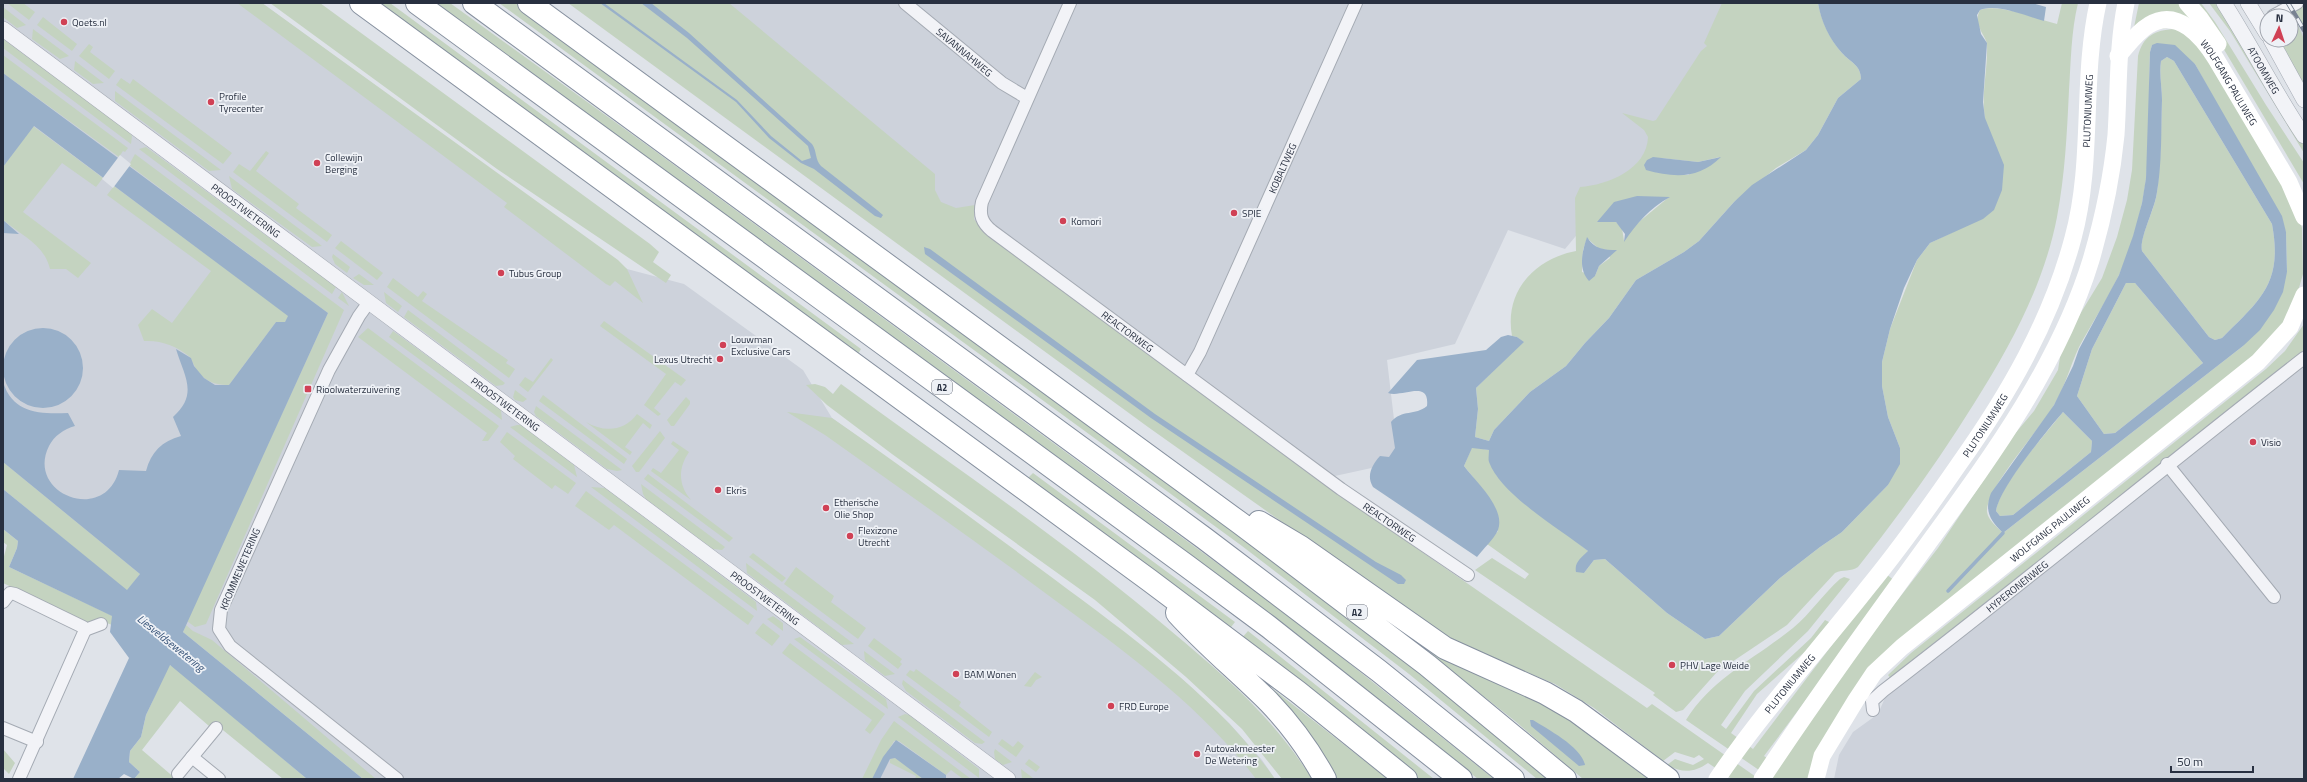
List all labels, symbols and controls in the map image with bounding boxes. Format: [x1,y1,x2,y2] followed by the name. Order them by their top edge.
[2259,8,2299,48] north arrow
[2275,10,2284,26] text: N
[72,15,107,30] place label: Qoets.nl
[59,17,69,27] marker: Qoets.nl
[933,24,996,80] street label: SAVANNAHWEG
[2197,36,2261,128] street label: WOLFGANG PAULIWEG
[2244,44,2283,97] street label: ATOOMWEG
[2078,74,2096,148] street label: PLUTONIUMWEG
[219,89,264,116] place label: Profile Tyrecenter
[206,97,216,107] marker: Profile Tyrecenter
[1264,140,1300,196] street label: KOBALTWEG
[325,150,363,177] place label: Collewijn Berging
[312,158,322,168] marker: Collewijn Berging
[208,179,283,241] street label: PROOSTWETERING
[1242,206,1262,221] place label: SPIE
[1229,208,1239,218] marker: SPIE
[1071,214,1101,229] place label: Komori
[1058,216,1068,226] marker: Komori
[509,266,562,281] place label: Tubus Group
[496,268,506,278] marker: Tubus Group
[1099,307,1157,356] street label: REACTORWEG
[731,332,791,359] place label: Louwman Exclusive Cars
[718,340,728,350] marker: Louwman Exclusive Cars
[654,352,712,367] place label: Lexus Utrecht
[715,354,725,364] marker: Lexus Utrecht
[468,373,543,435] street label: PROOSTWETERING
[932,380,952,394] road number: A2
[316,382,400,397] place label: Rioolwaterzuivering
[303,384,313,394] marker: Rioolwaterzuivering
[1959,391,2011,460] street label: PLUTONIUMWEG
[2261,435,2281,450] place label: Visio
[2248,437,2258,447] marker: Visio
[726,483,747,498] place label: Ekris
[713,485,723,495] marker: Ekris
[2006,492,2093,565] street label: WOLFGANG PAULIWEG
[834,495,878,522] place label: Etherische Olie Shop
[1360,498,1419,545] street label: REACTORWEG
[821,503,831,513] marker: Etherische Olie Shop
[858,523,898,550] place label: Flexizone Utrecht
[216,526,264,612] street label: KROMMEWETERING
[845,531,855,541] marker: Flexizone Utrecht
[1983,557,2051,616] street label: HYPERONENWEG
[727,567,803,629] street label: PROOSTWETERING
[1347,605,1367,619] road number: A2
[134,611,209,676] water label: Liesveldsewetering
[1761,650,1819,717] street label: PLUTONIUMWEG
[1680,658,1749,673] place label: PHV Lage Weide
[1667,660,1677,670] marker: PHV Lage Weide
[964,667,1016,682] place label: BAM Wonen
[951,669,961,679] marker: BAM Wonen
[1119,699,1169,714] place label: FRD Europe
[1106,701,1116,711] marker: FRD Europe
[1205,741,1275,768] place label: Autovakmeester De Wetering
[2171,748,2253,774] scale bar
[1192,749,1202,759] marker: Autovakmeester De Wetering
[2177,752,2203,771] text: 50 m

